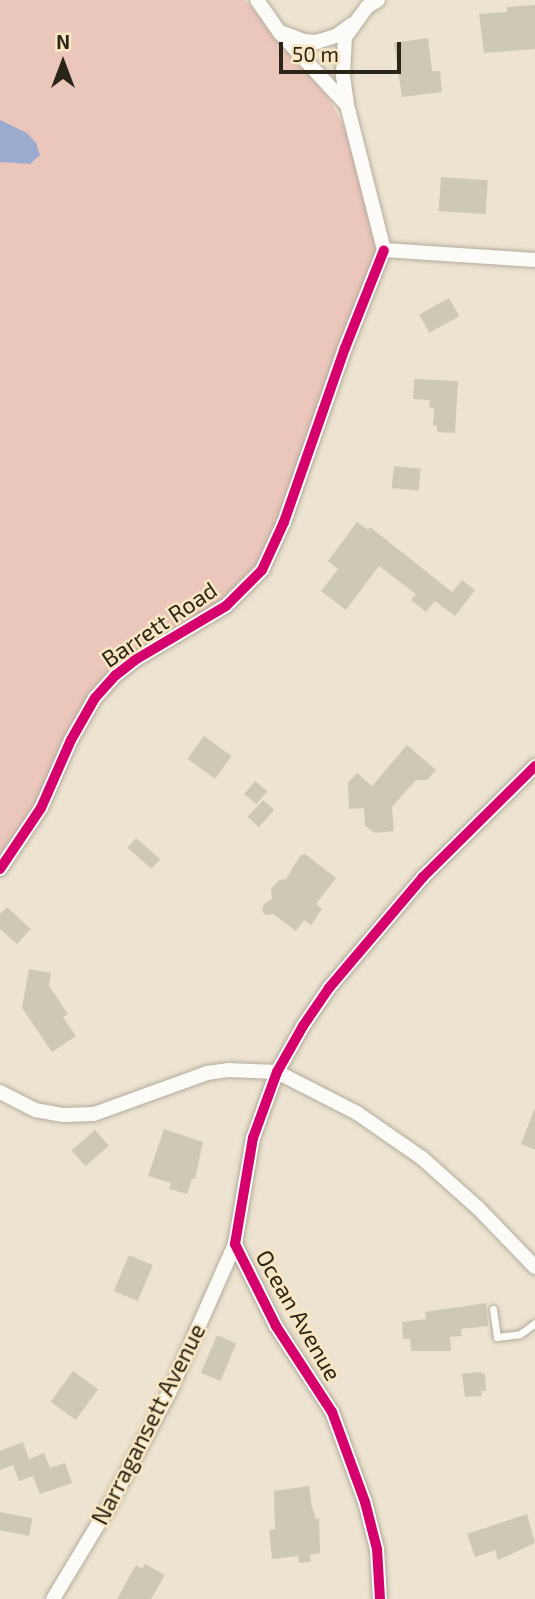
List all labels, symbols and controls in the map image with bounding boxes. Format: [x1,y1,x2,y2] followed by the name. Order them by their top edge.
[28,28,98,98] north arrow
[283,28,406,72] scale bar
[56,30,70,53] text: N
[292,41,339,66] text: 50 m
[96,575,222,673] street label: Barrett Road
[250,1244,348,1386] street label: Ocean Avenue
[85,1319,211,1529] street label: Narragansett Avenue

